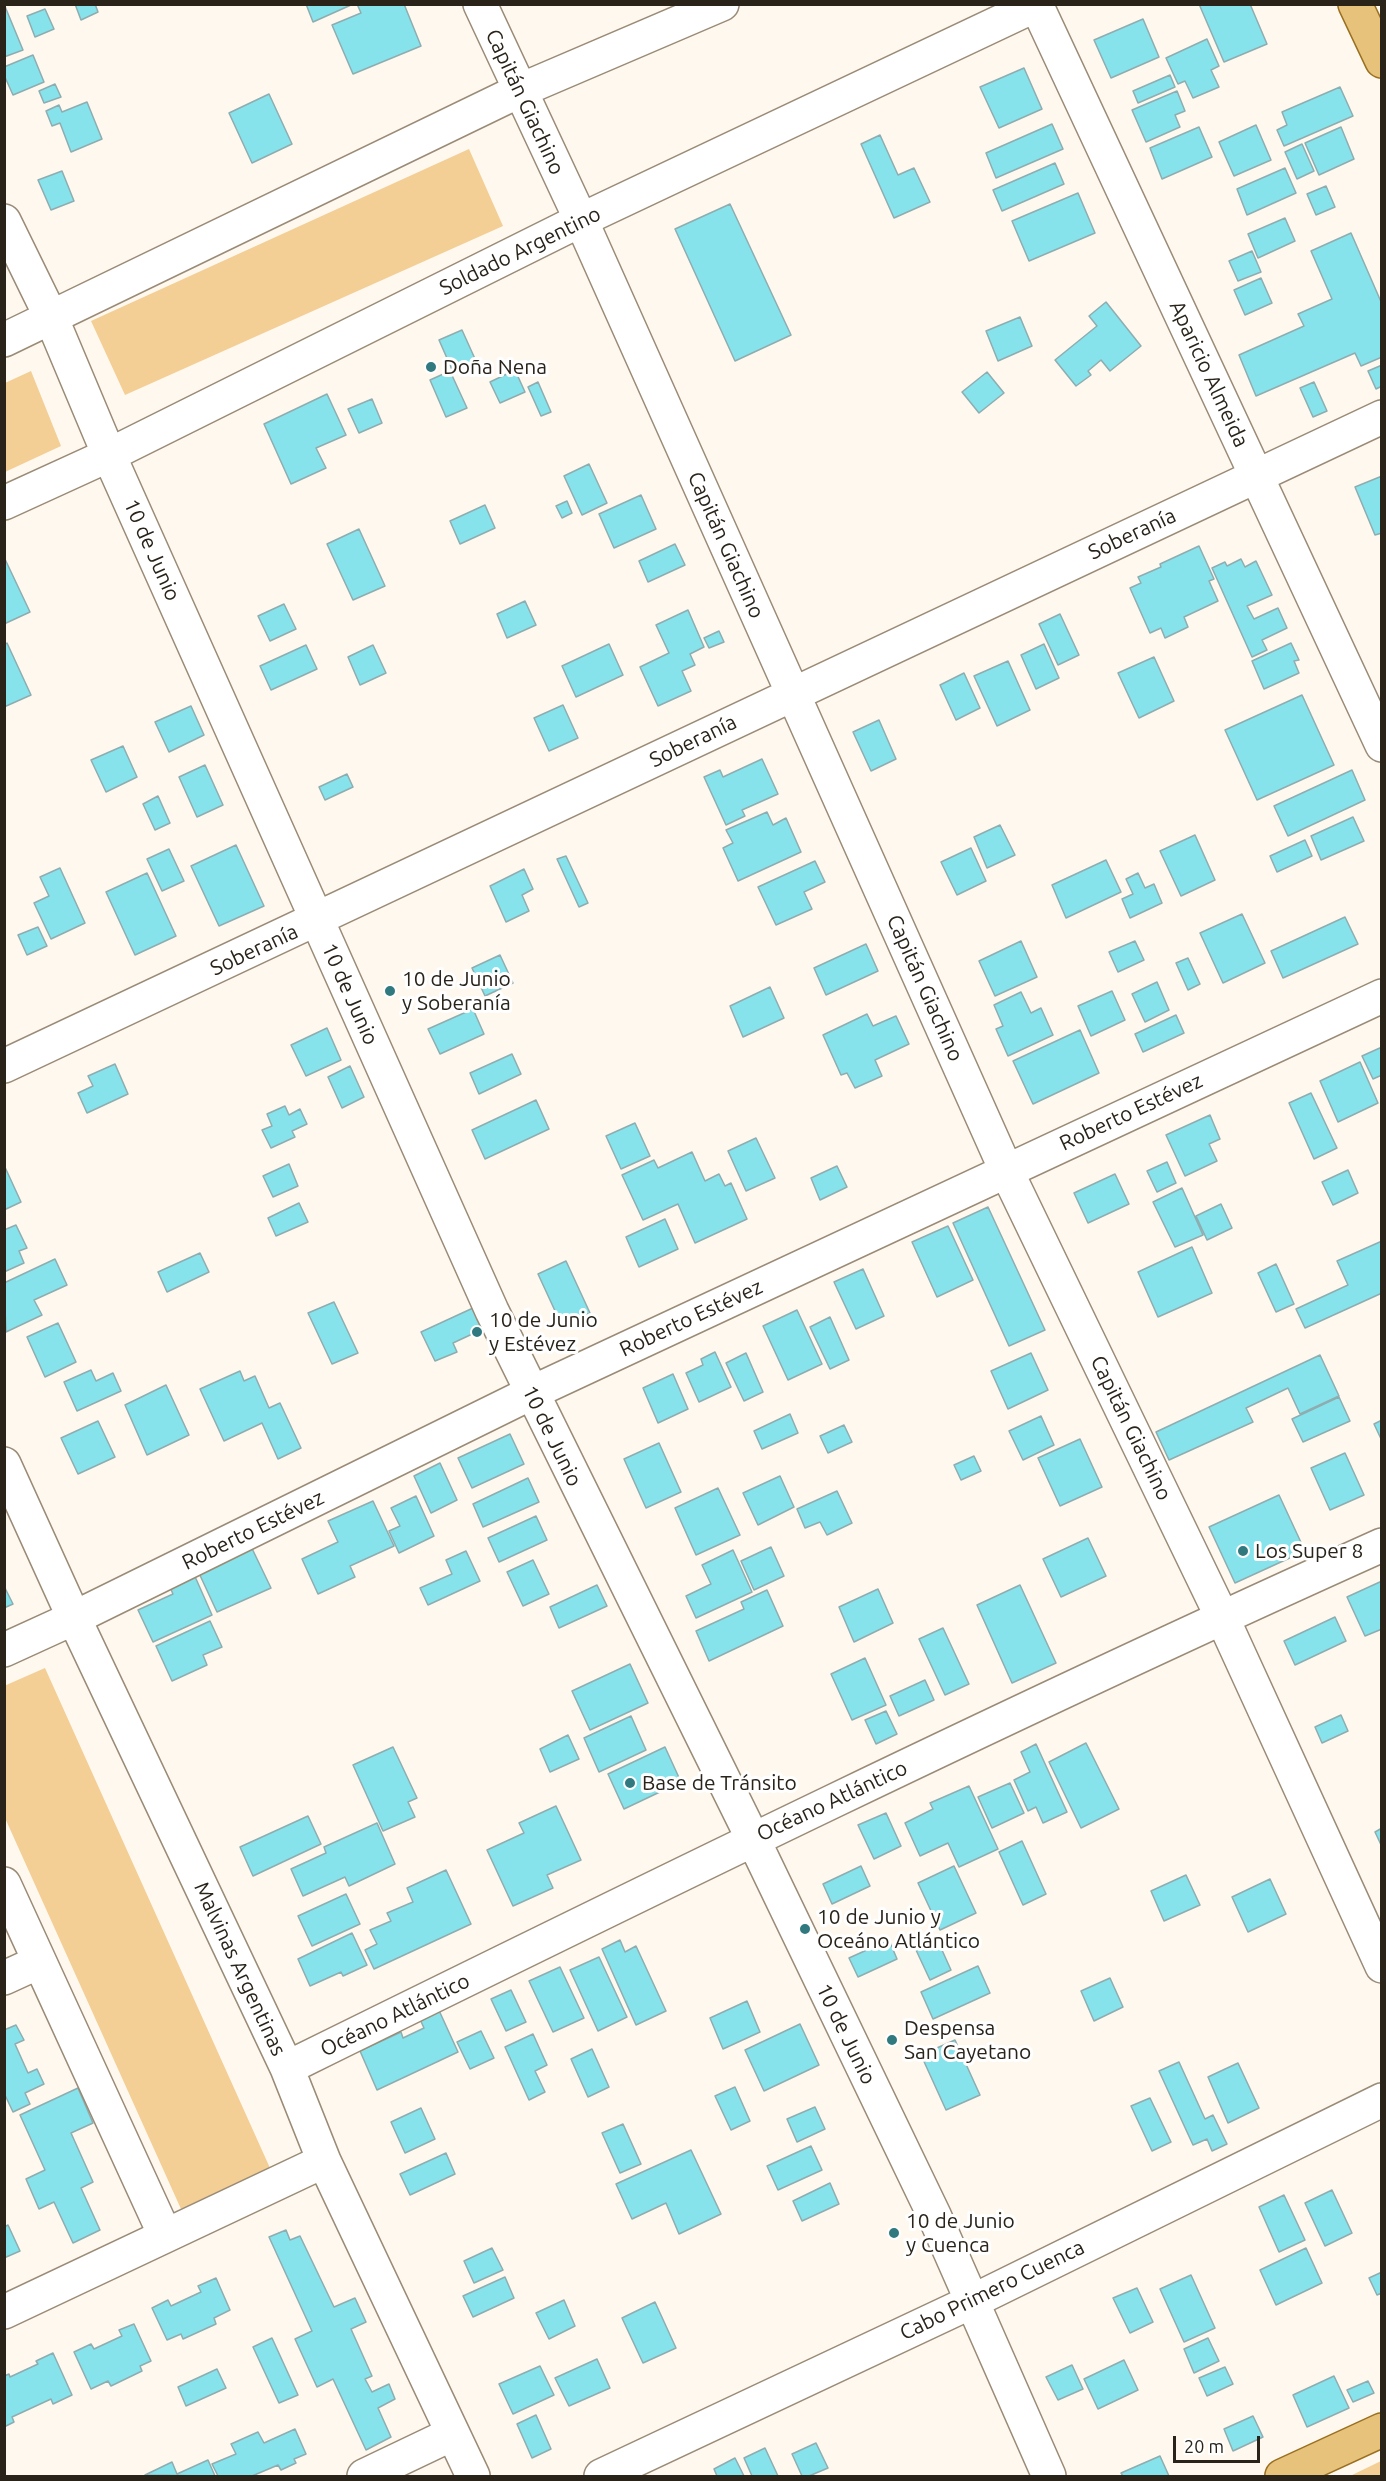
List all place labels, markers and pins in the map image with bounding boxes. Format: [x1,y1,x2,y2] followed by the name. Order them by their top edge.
[443,354,547,380] place label: Doña Nena
[424,360,438,374] marker: Doña Nena
[402,966,511,1016] place label: 10 de Junio y Soberanía
[383,984,397,998] marker: 10 de Junio y Soberanía
[489,1307,598,1357] place label: 10 de Junio y Estévez
[470,1325,484,1339] marker: 10 de Junio y Estévez
[1255,1538,1363,1564] place label: Los Super 8
[1236,1544,1250,1558] marker: Los Super 8
[642,1770,797,1796] place label: Base de Tránsito
[623,1776,637,1790] marker: Base de Tránsito
[817,1904,980,1954] place label: 10 de Junio y Oceáno Atlántico
[798,1922,812,1936] marker: 10 de Junio y Oceáno Atlántico
[904,2015,1031,2065] place label: Despensa San Cayetano
[885,2033,899,2047] marker: Despensa San Cayetano
[906,2208,1015,2258] place label: 10 de Junio y Cuenca
[887,2226,901,2240] marker: 10 de Junio y Cuenca

